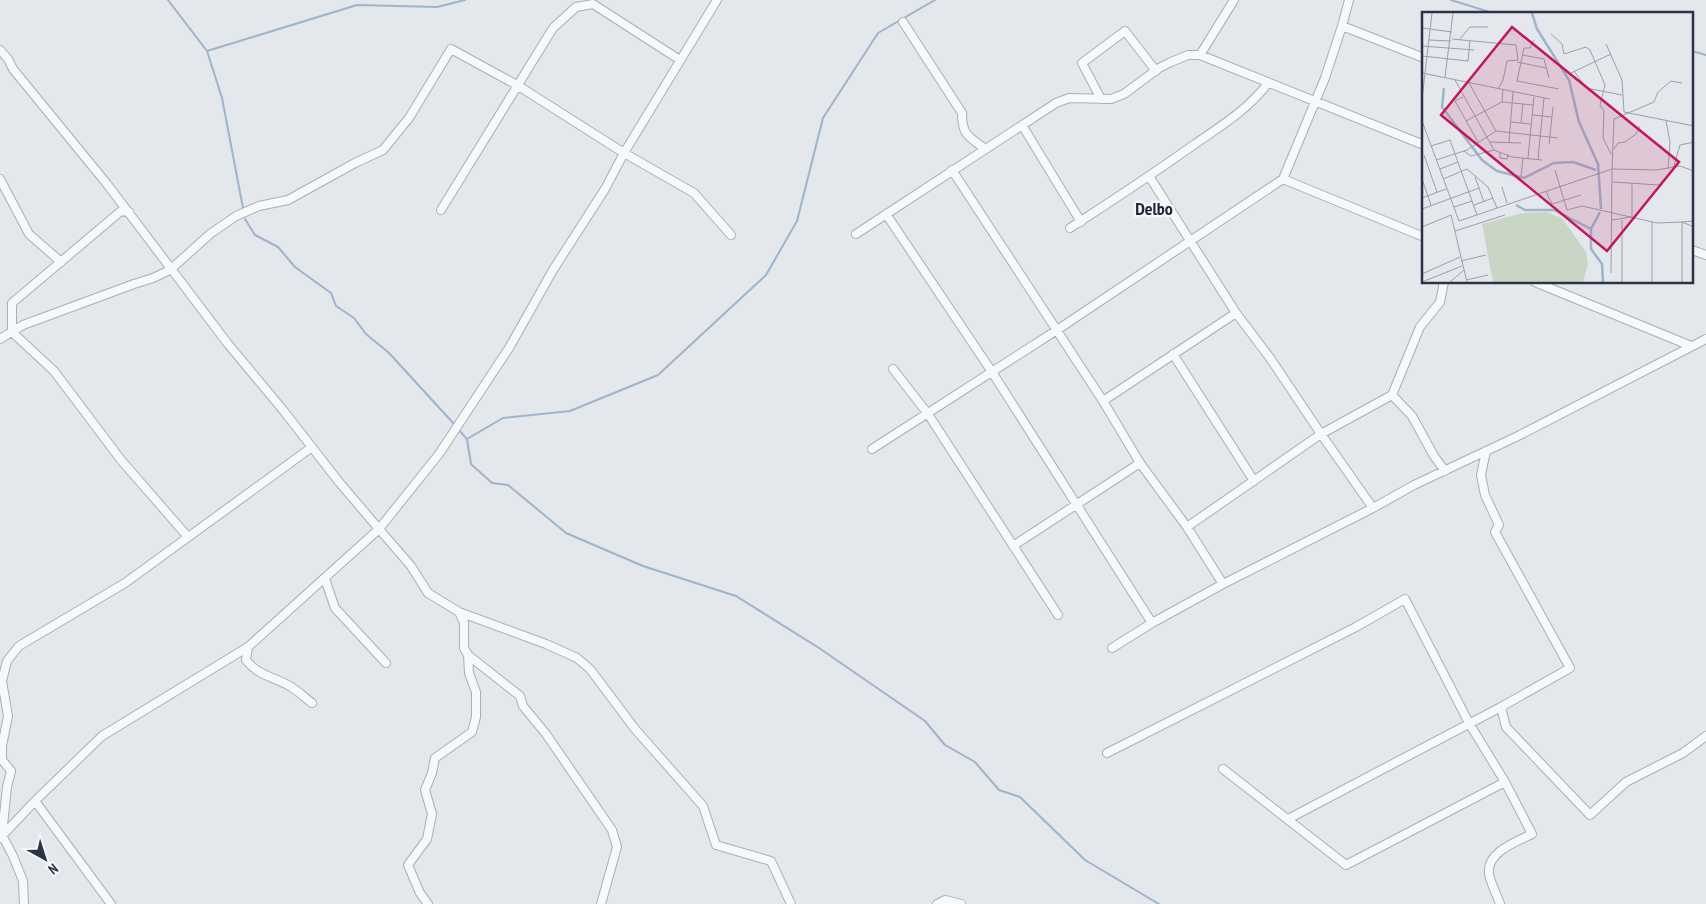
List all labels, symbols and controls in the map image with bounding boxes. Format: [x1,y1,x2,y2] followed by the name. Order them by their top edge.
[1422,12,1694,284] inset map
[1135,197,1173,220] district label: Delbo
[20,834,70,884] north arrow
[45,860,62,878] text: N

